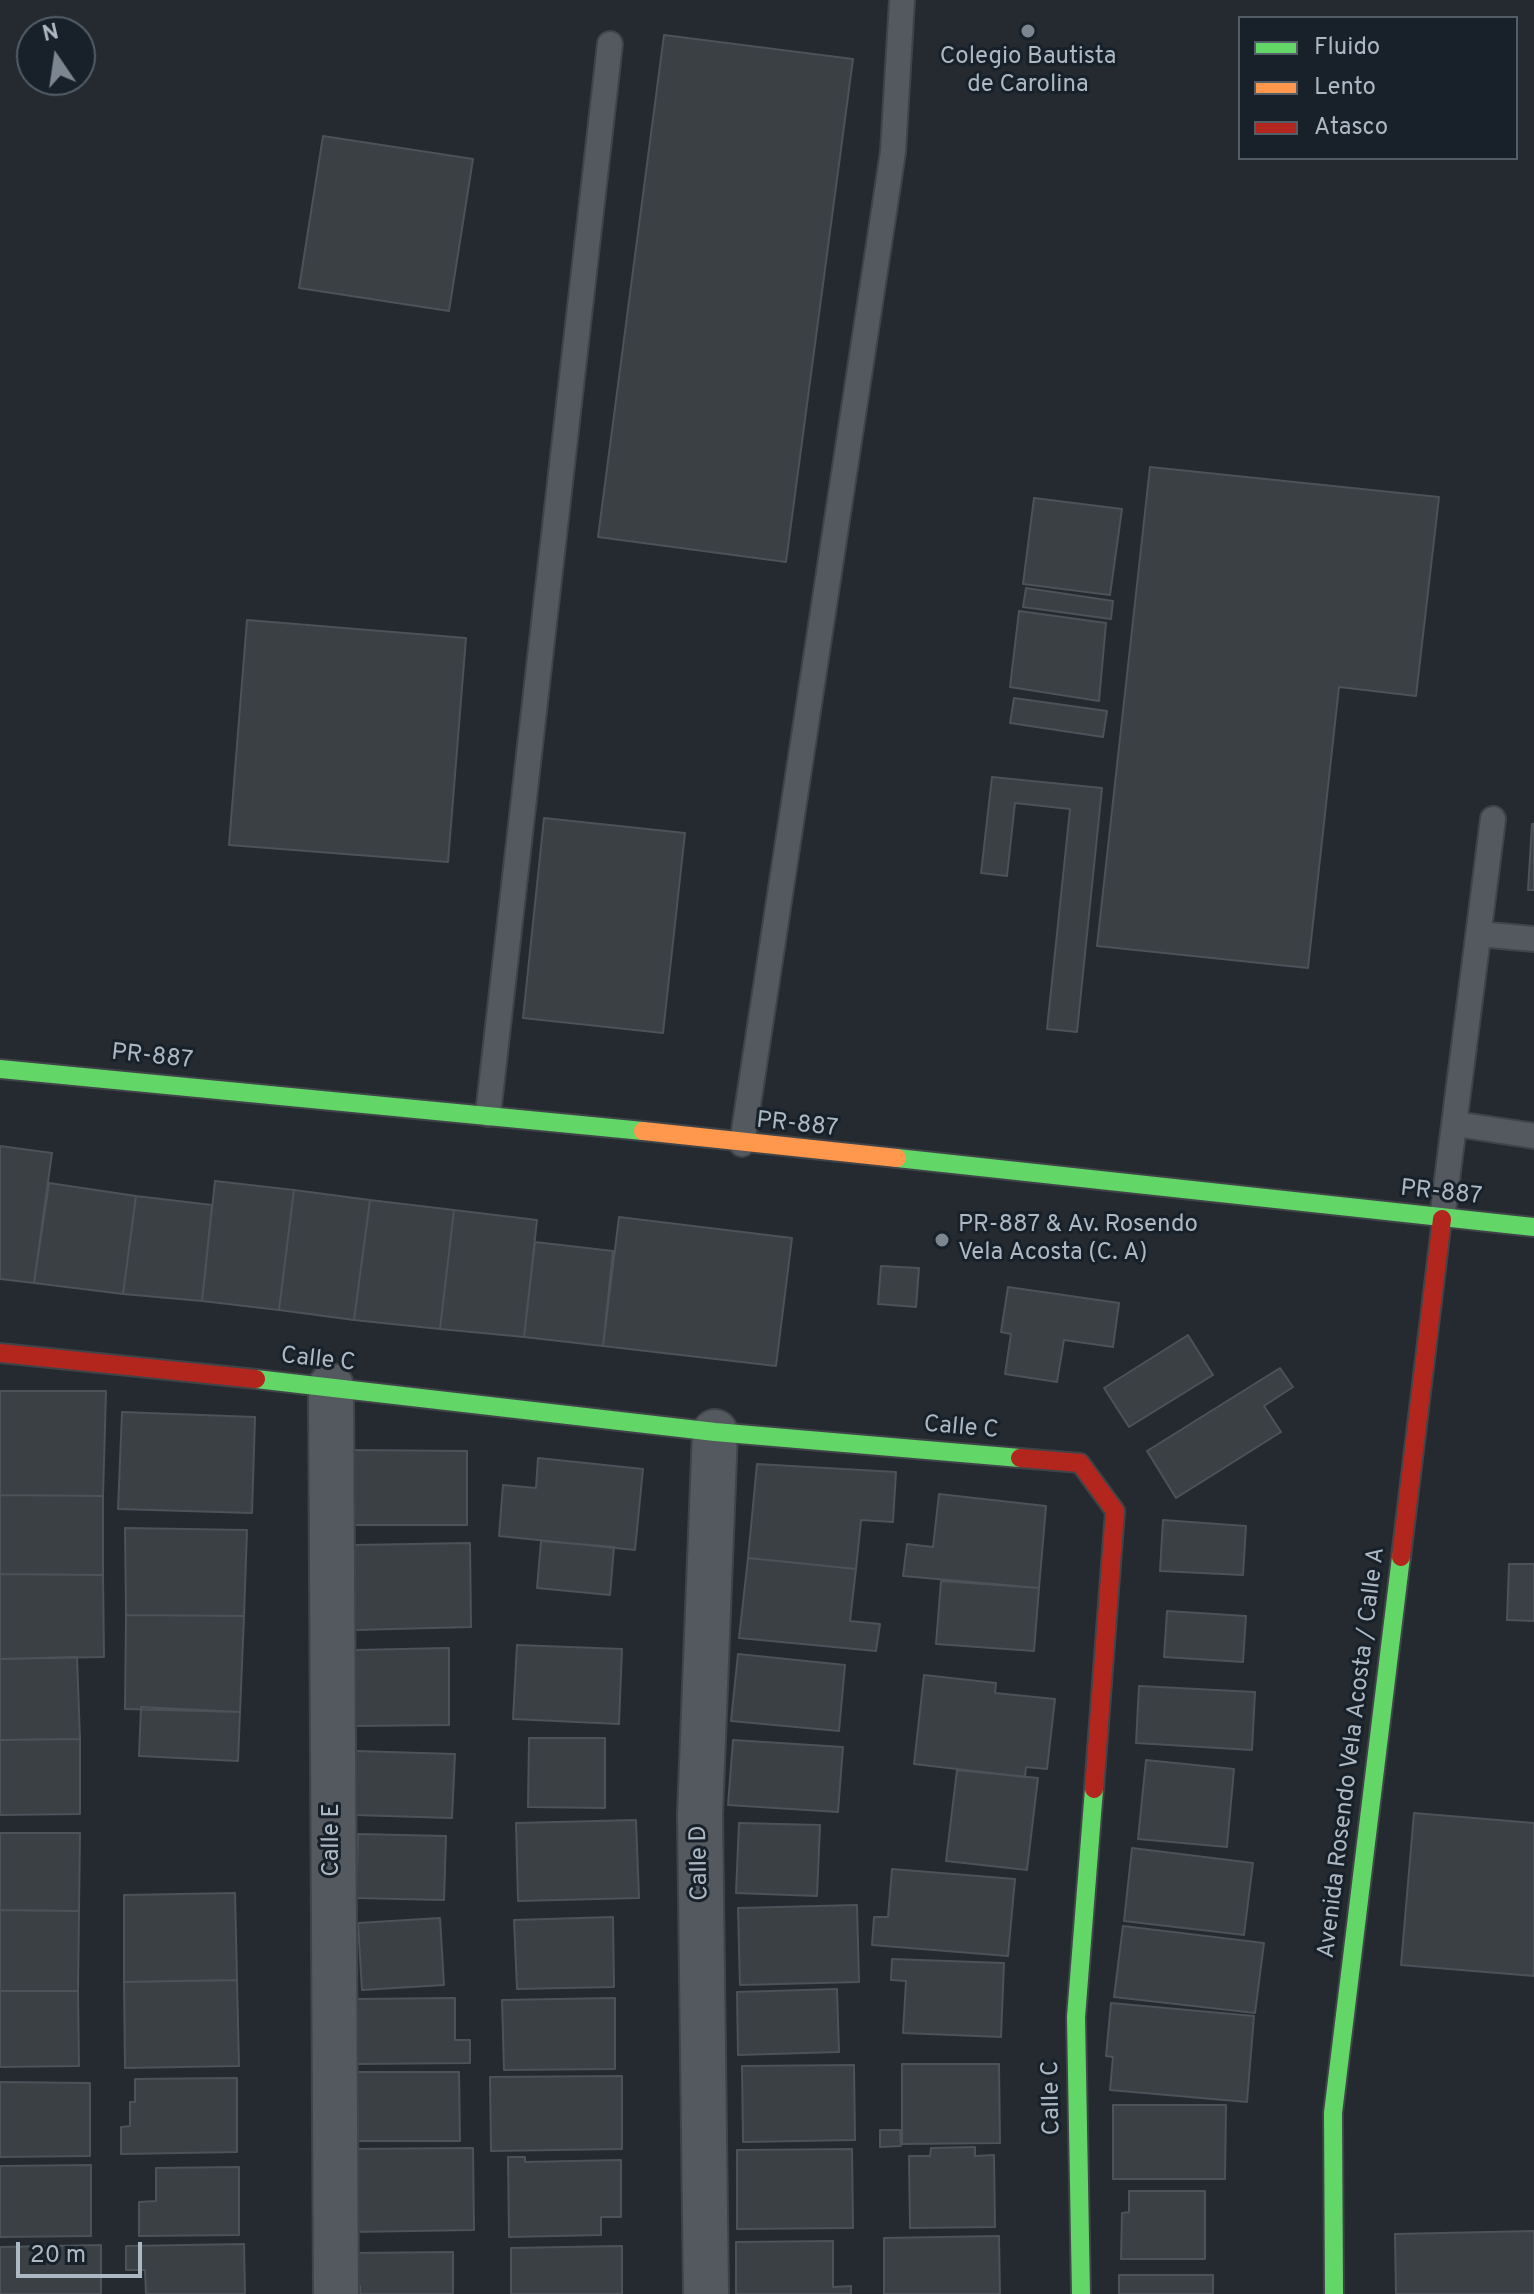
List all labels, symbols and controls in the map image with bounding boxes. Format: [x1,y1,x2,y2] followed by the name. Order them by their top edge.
[16,16,96,96] north arrow
[1238,16,1518,160] legend
[40,19,62,49] text: N
[1019,22,1037,40] marker: Colegio Bautista de Carolina
[1314,33,1380,63] text: Fluido
[940,44,1116,100] place label: Colegio Bautista de Carolina
[1314,73,1376,103] text: Lento
[1314,113,1388,143] text: Atasco
[110,1039,194,1077] street label: PR-887
[755,1107,839,1145] street label: PR-887
[1399,1175,1483,1213] street label: PR-887
[958,1212,1198,1268] place label: PR-887 & Av. Rosendo Vela Acosta (C. A)
[933,1231,951,1249] marker: PR-887 & Av. Rosendo Vela Acosta (C. A)
[279,1343,357,1379] street label: Calle C
[922,1411,1000,1447] street label: Calle C
[1313,1546,1393,1960] street label: Avenida Rosendo Vela Acosta / Calle A
[319,1803,347,1877] street label: Calle E
[686,1825,716,1901] street label: Calle D
[1038,2060,1068,2136] street label: Calle C
[20,2226,146,2276] scale bar
[30,2241,86,2271] text: 20 m

